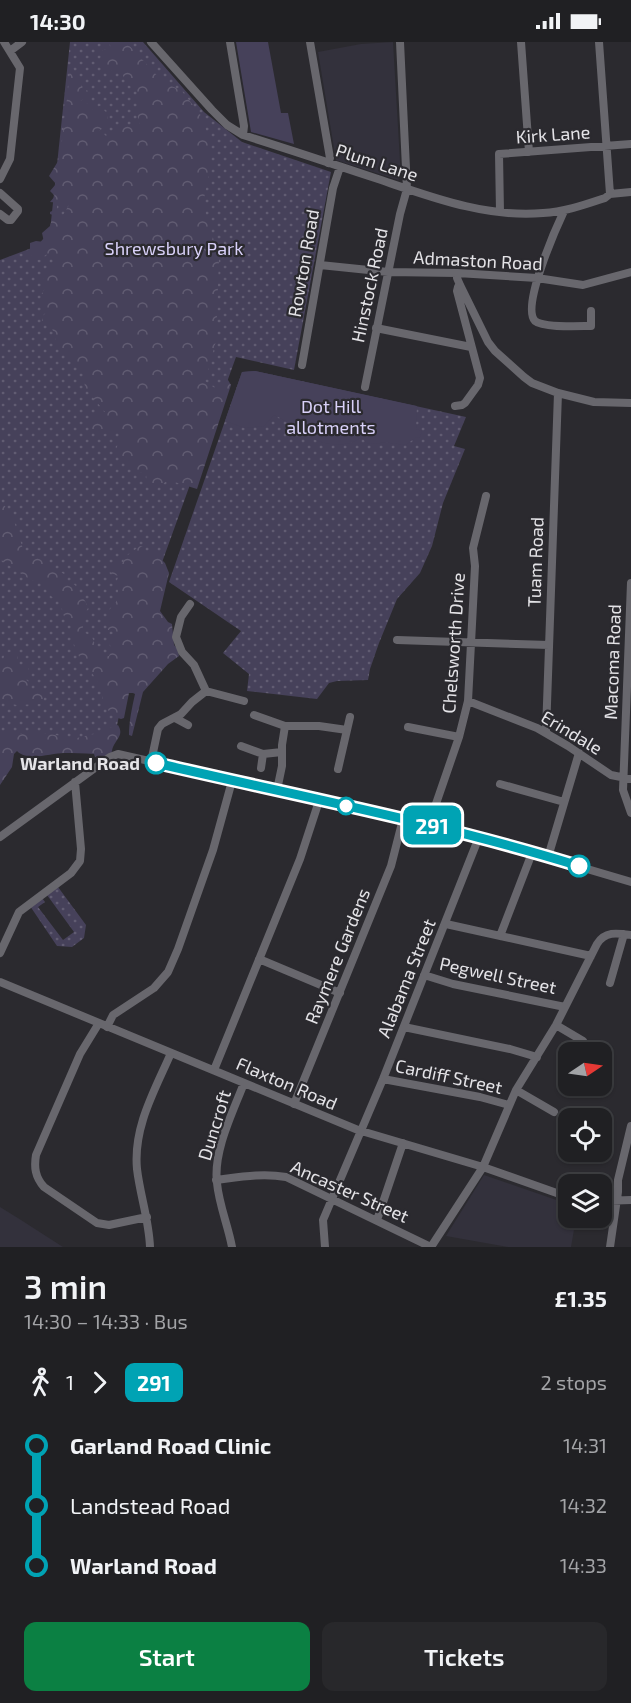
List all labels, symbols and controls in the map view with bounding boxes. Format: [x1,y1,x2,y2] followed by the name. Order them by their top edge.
[30,8,86,34] text: 14:30
[515,120,591,148] street label: Kirk Lane
[333,138,421,186] street label: Plum Lane
[283,207,323,319] street label: Rowton Road
[346,226,392,344] street label: Hinstock Road
[105,237,243,259] park label: Shrewsbury Park
[413,246,543,274] street label: Admaston Road
[286,395,376,438] park label: Dot Hill allotments
[522,517,548,607] street label: Tuam Road
[437,572,469,714] street label: Chelsworth Drive
[599,604,625,720] street label: Macoma Road
[537,705,607,759] street label: Erindale
[20,752,140,774] place label: Warland Road
[145,752,167,774] marker: Warland Road
[337,797,355,815] unlabelled marker
[398,806,466,844] line badge: 291
[415,813,449,838] text: 291
[568,855,590,877] unlabelled marker
[300,885,374,1027] street label: Raymere Gardens
[372,915,440,1041] street label: Alabama Street
[438,952,559,998] street label: Pegwell Street
[558,1042,612,1096] north arrow
[558,1042,612,1228] map controls
[233,1052,341,1114] street label: Flaxton Road
[394,1054,505,1098] street label: Cardiff Street
[193,1087,235,1163] street label: Duncroft
[558,1108,612,1162] button: locate
[288,1155,413,1227] street label: Ancaster Street
[558,1174,612,1228] button: layers
[24,1266,107,1306] text: 3 min
[555,1285,607,1311] text: £1.35
[24,1309,188,1333] text: 14:30 – 14:33 · Bus
[24,1366,57,1399] icon: walk
[83,1366,116,1399] icon: forward
[66,1370,74,1394] text: 1
[137,1370,171,1395] text: 291
[540,1370,607,1394] text: 2 stops
[70,1432,271,1458] text: Garland Road Clinic
[563,1433,607,1457] text: 14:31
[70,1492,230,1518] text: Landstead Road
[560,1493,607,1517] text: 14:32
[70,1552,217,1578] text: Warland Road
[560,1553,607,1577] text: 14:33
[24,1622,310,1691] button: Start
[322,1622,607,1691] button: Tickets

